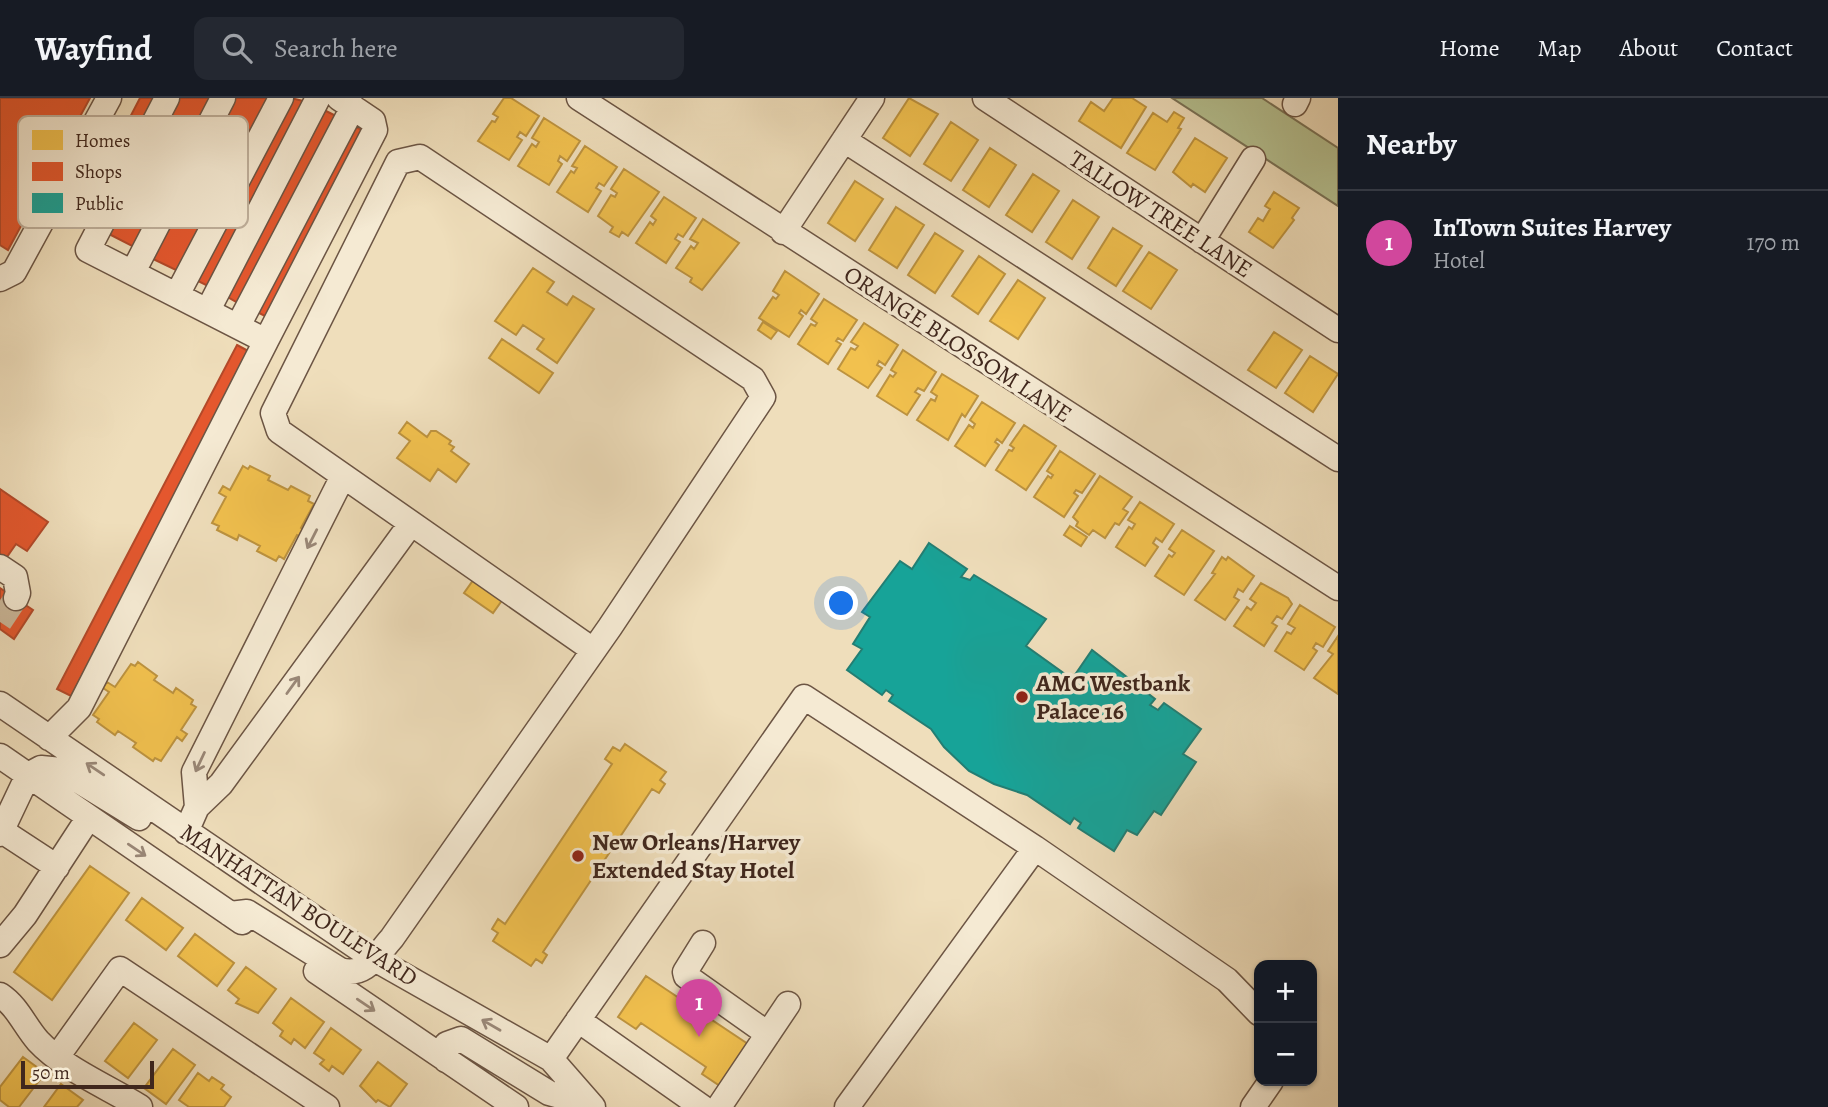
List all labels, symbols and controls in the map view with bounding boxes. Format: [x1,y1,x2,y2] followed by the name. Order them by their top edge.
[194,17,684,80] search box
[35,26,152,71] text: Wayfind
[218,29,256,67] icon: search
[274,31,398,66] text: Search here
[1439,32,1500,64] text: Home
[1538,32,1582,64] text: Map
[1620,32,1678,64] text: About
[1716,32,1793,64] text: Contact
[18,116,248,228] legend
[1366,124,1457,164] text: Nearby
[75,128,130,154] text: Homes
[1063,143,1259,285] street label: TALLOW TREE LANE
[75,159,122,185] text: Shops
[75,191,123,217] text: Public
[1433,210,1671,245] text: InTown Suites Harvey
[1385,227,1393,258] text: 1
[1747,227,1800,258] text: 170 m
[1433,245,1485,276] text: Hotel
[838,258,1078,430] street label: ORANGE BLOSSOM LANE
[304,528,318,549] one-way arrow
[824,586,858,620] your location
[1035,667,1191,727] place label: AMC Westbank Palace 16
[285,676,300,695] one-way arrow
[1014,689,1030,705] marker: AMC Westbank Palace 16
[193,751,206,772] one-way arrow
[86,762,105,776] one-way arrow
[174,816,424,994] street label: MANHATTAN BOULEVARD
[592,826,801,886] place label: New Orleans/Harvey Extended Stay Hotel
[127,843,147,857] one-way arrow
[570,848,586,864] marker: New Orleans/Harvey Extended Stay Hotel
[1254,960,1317,1086] map controls
[1254,960,1317,1023] button: +
[676,979,722,1037] pin: 1
[356,998,375,1013] one-way arrow
[482,1018,502,1032] one-way arrow
[1254,1023,1317,1086] button: −
[21,1058,154,1090] scale bar
[32,1060,70,1086] text: 50 m

